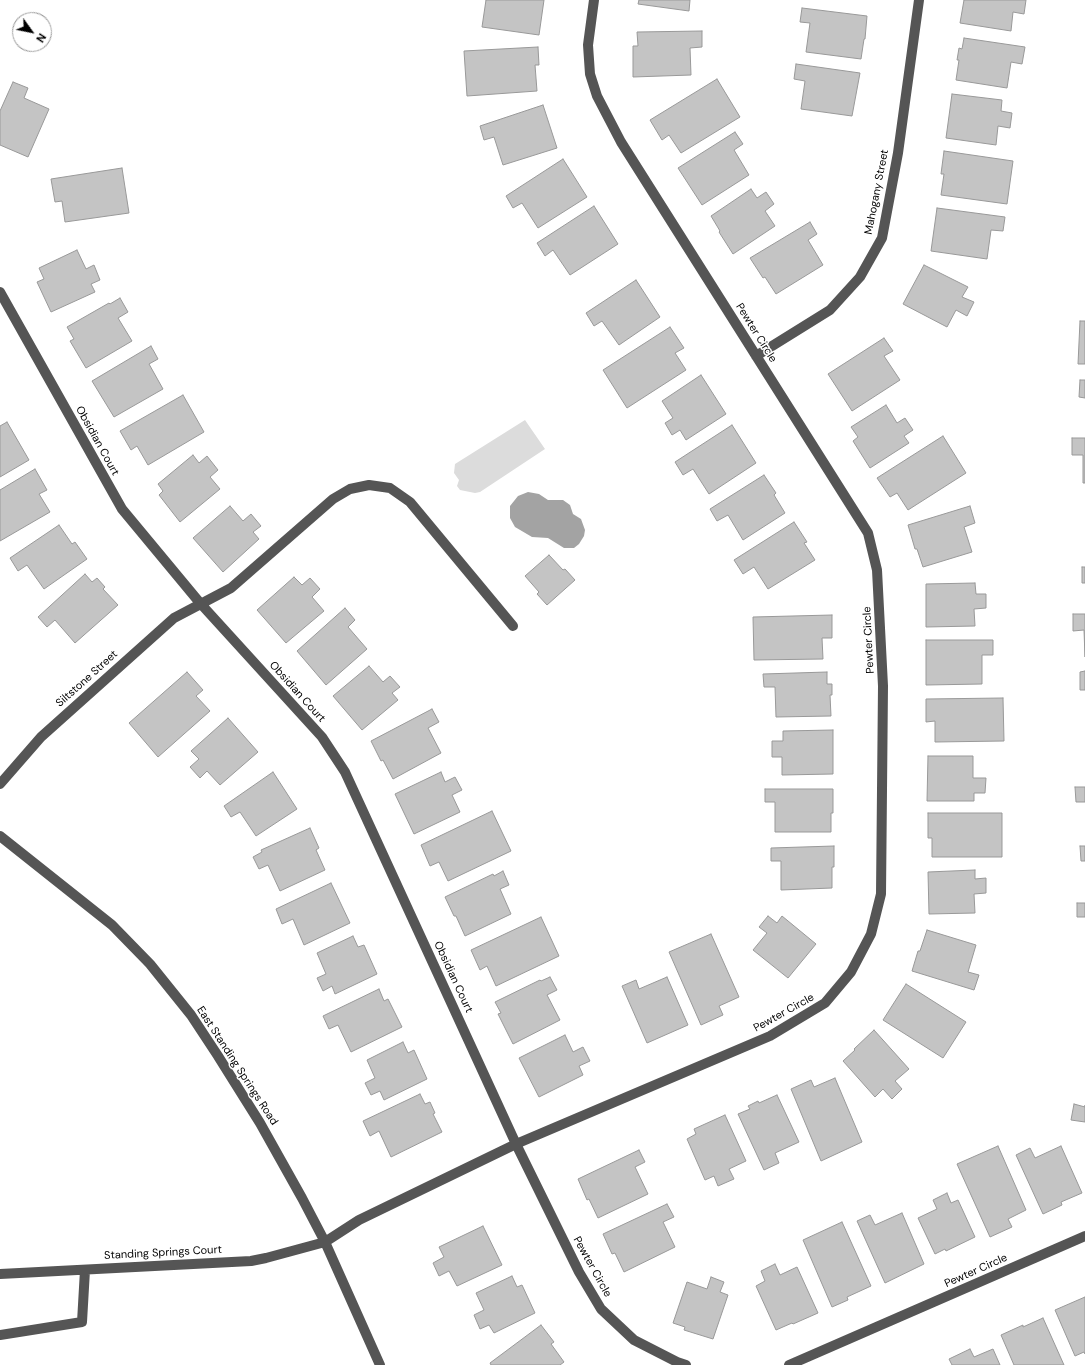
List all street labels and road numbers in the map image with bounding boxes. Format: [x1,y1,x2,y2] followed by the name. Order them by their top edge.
[862,148,892,236] street label: Mahogany Street
[733,301,779,365] street label: Pewter Circle
[72,404,122,478] street label: Obsidian Court
[861,606,877,674] street label: Pewter Circle
[53,648,121,710] street label: Siltstone Street
[266,659,328,725] street label: Obsidian Court
[431,939,475,1015] street label: Obsidian Court
[751,991,817,1035] street label: Pewter Circle
[194,1004,280,1128] street label: East Standing Springs Road
[570,1234,614,1300] street label: Pewter Circle
[104,1243,222,1263] street label: Standing Springs Court
[943,1251,1009,1291] street label: Pewter Circle

